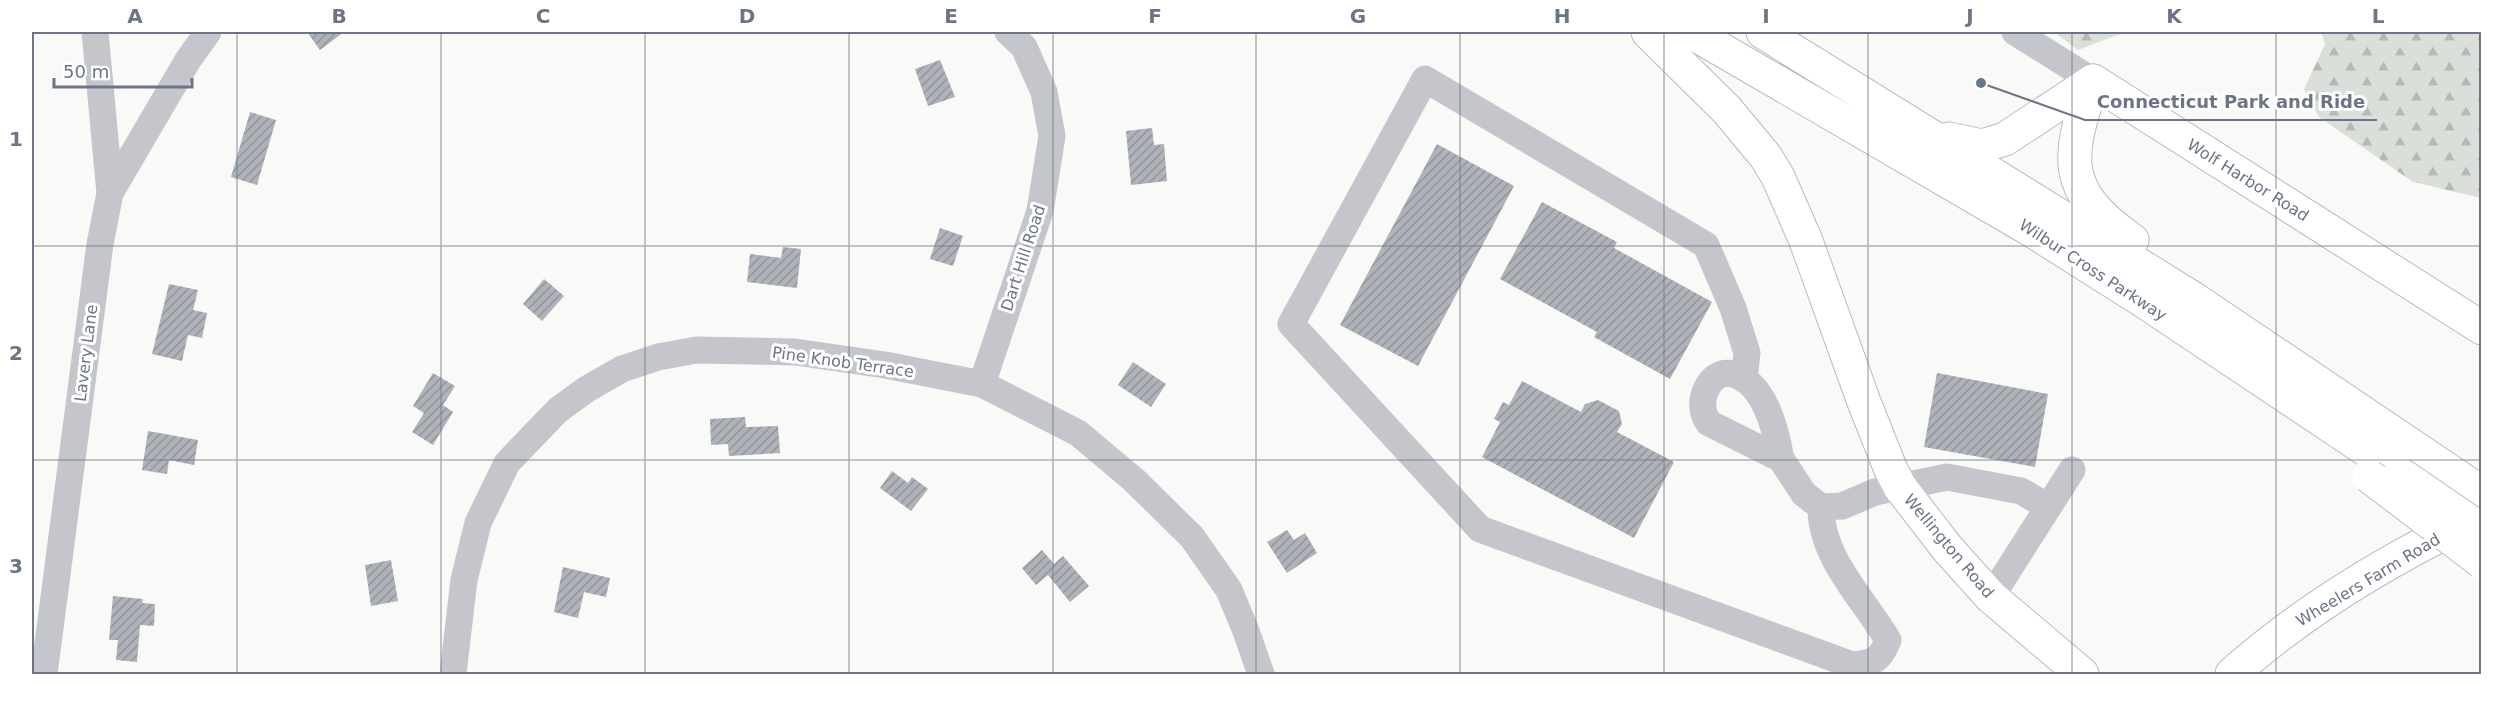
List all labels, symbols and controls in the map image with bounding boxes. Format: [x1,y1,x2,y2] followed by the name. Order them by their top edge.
[127,4,143,28] text: A
[331,4,347,28] text: B
[536,4,550,28] text: C
[739,4,755,28] text: D
[944,4,958,28] text: E
[1148,4,1162,28] text: F
[1350,4,1366,28] text: G
[1554,4,1570,28] text: H
[1762,4,1770,28] text: I
[1964,4,1974,28] text: J
[2166,4,2183,28] text: K
[2372,4,2385,28] text: L
[54,51,192,89] scale bar
[63,61,109,82] text: 50 m
[2085,84,2377,120] callout: Connecticut Park and Ride
[2097,91,2365,112] text: Connecticut Park and Ride
[9,127,23,151] text: 1
[2184,135,2312,225] street label: Wolf Harbor Road
[997,202,1049,314] street label: Dart Hill Road
[2016,215,2170,325] street label: Wilbur Cross Parkway
[71,303,101,403] street label: Lavery Lane
[9,341,23,365] text: 2
[771,343,915,381] street label: Pine Knob Terrace
[1900,490,1998,602] street label: Wellington Road
[2293,529,2443,631] street label: Wheelers Farm Road
[9,554,23,578] text: 3

